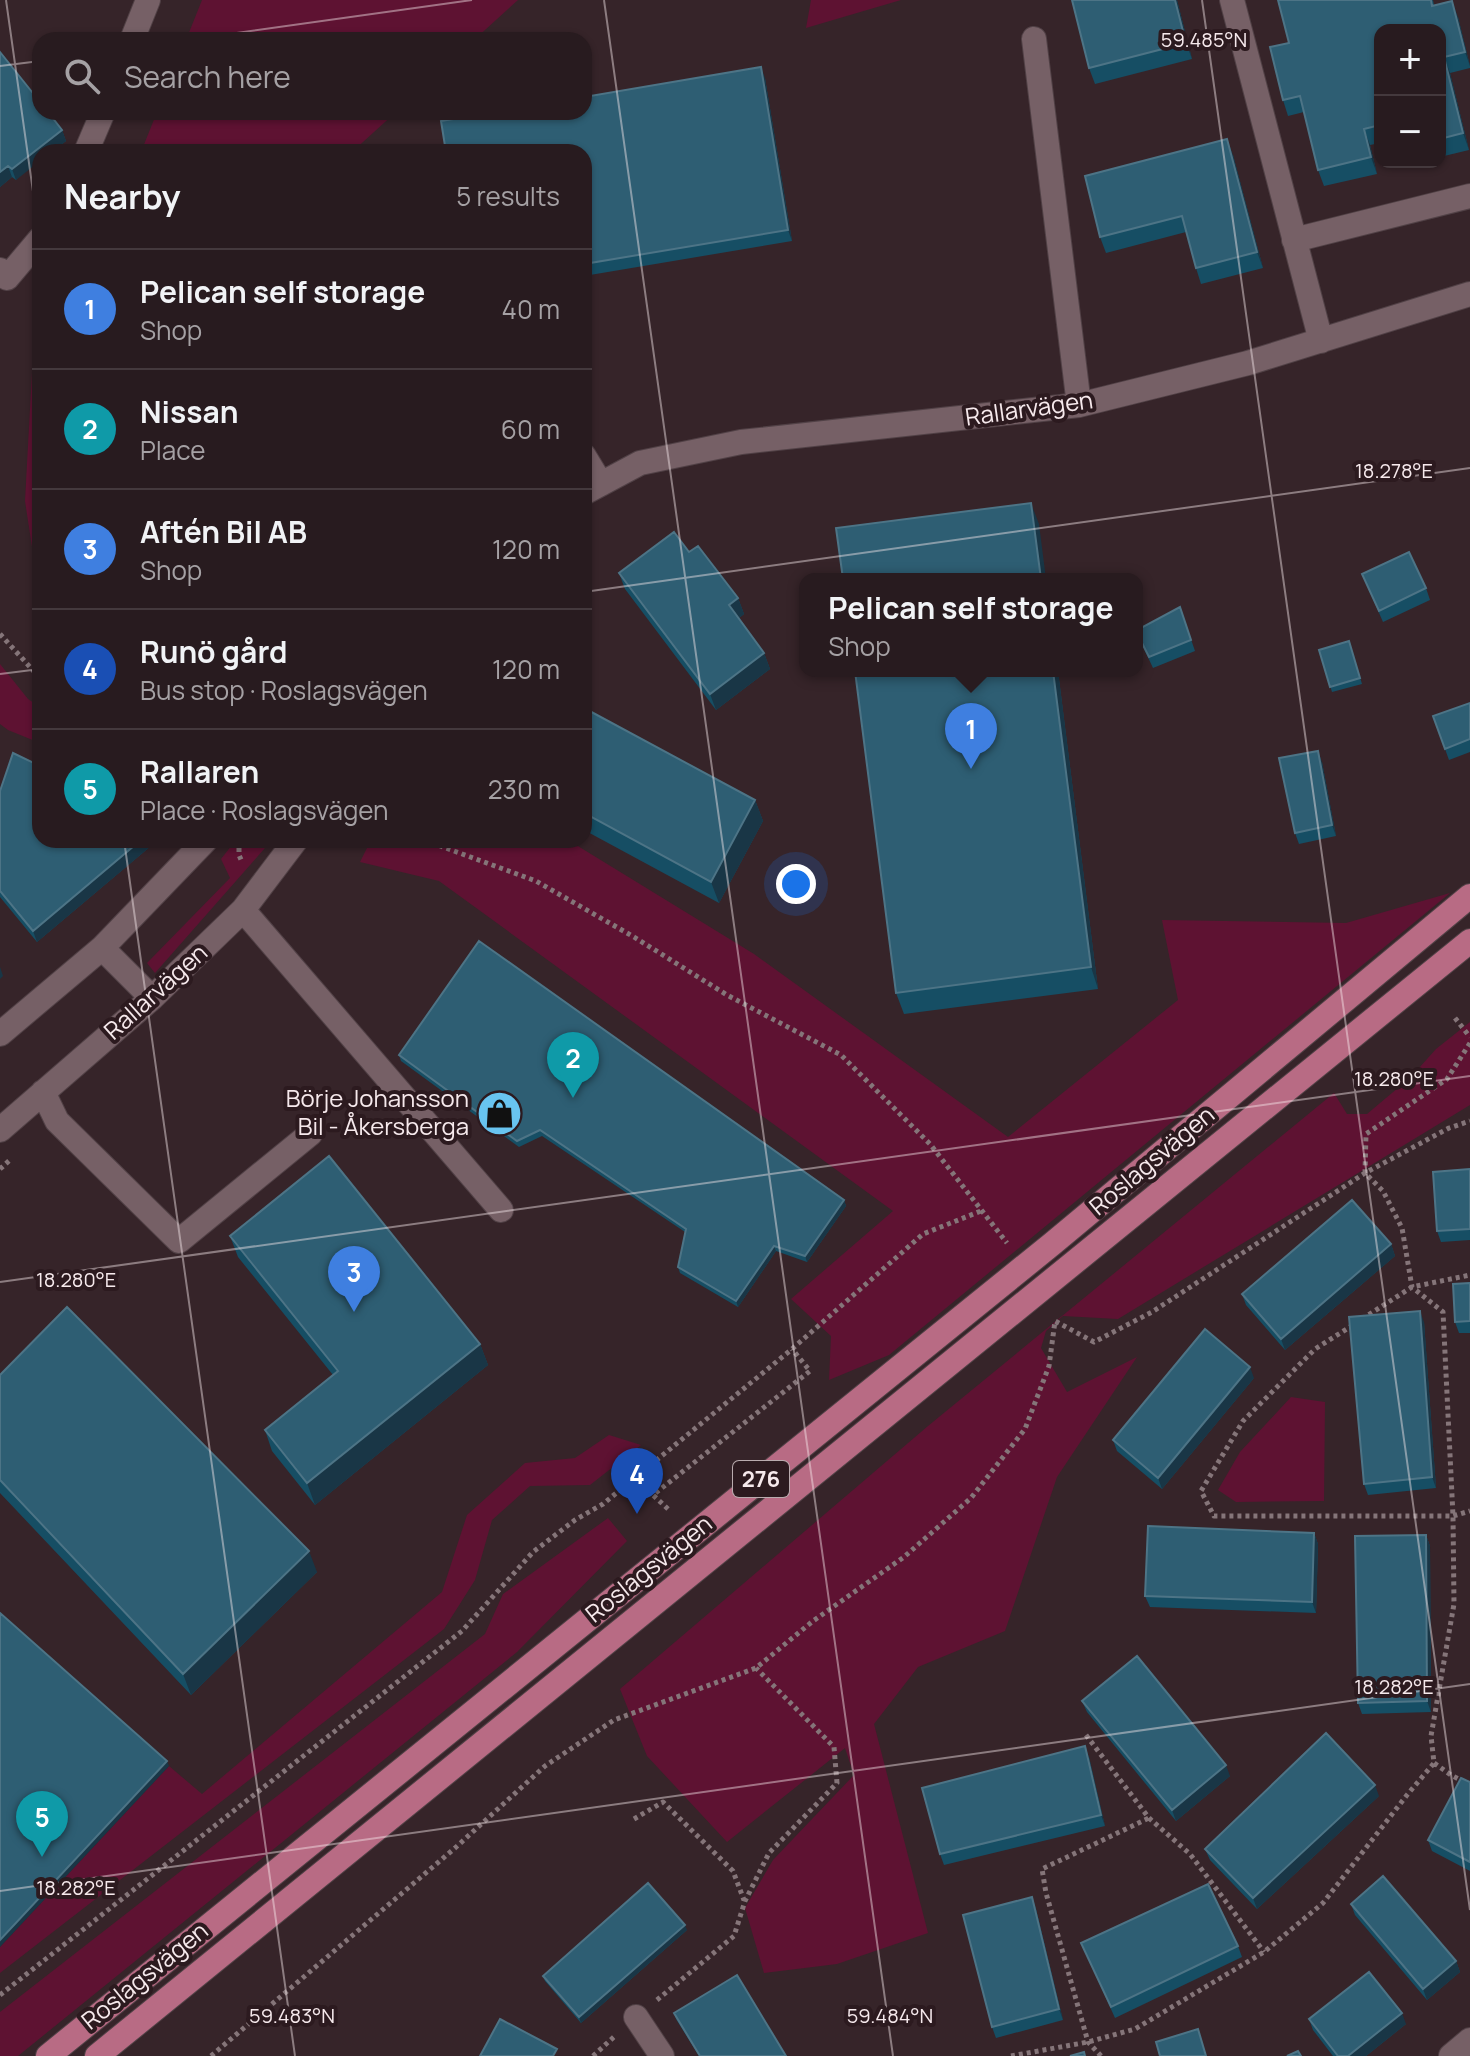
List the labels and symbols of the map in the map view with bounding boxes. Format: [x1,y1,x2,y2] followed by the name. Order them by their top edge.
[1161,26,1247,53] text: 59.485°N
[963,382,1095,433] street label: Rallarvägen
[1355,457,1433,484] text: 18.278°E
[945,703,997,769] pin: 1
[776,864,816,904] your location
[96,936,214,1046] street label: Rallarvägen
[547,1032,599,1098] pin: 2
[1354,1065,1434,1092] text: 18.280°E
[286,1081,469,1142] place label: Börje Johansson Bil - Åkersberga
[476,1089,524,1137] shop icon: Börje Johansson Bil - Åkersberga
[1081,1098,1221,1222] street label: Roslagsvägen
[328,1246,380,1312] pin: 3
[36,1266,116,1293] text: 18.280°E
[611,1448,663,1514] pin: 4
[733,1461,789,1497] road number: 276
[578,1507,718,1629] street label: Roslagsvägen
[1354,1673,1434,1700] text: 18.282°E
[16,1791,68,1857] pin: 5
[36,1874,116,1901] text: 18.282°E
[74,1914,214,2036] street label: Roslagsvägen
[249,2002,335,2029] text: 59.483°N
[847,2002,933,2029] text: 59.484°N

